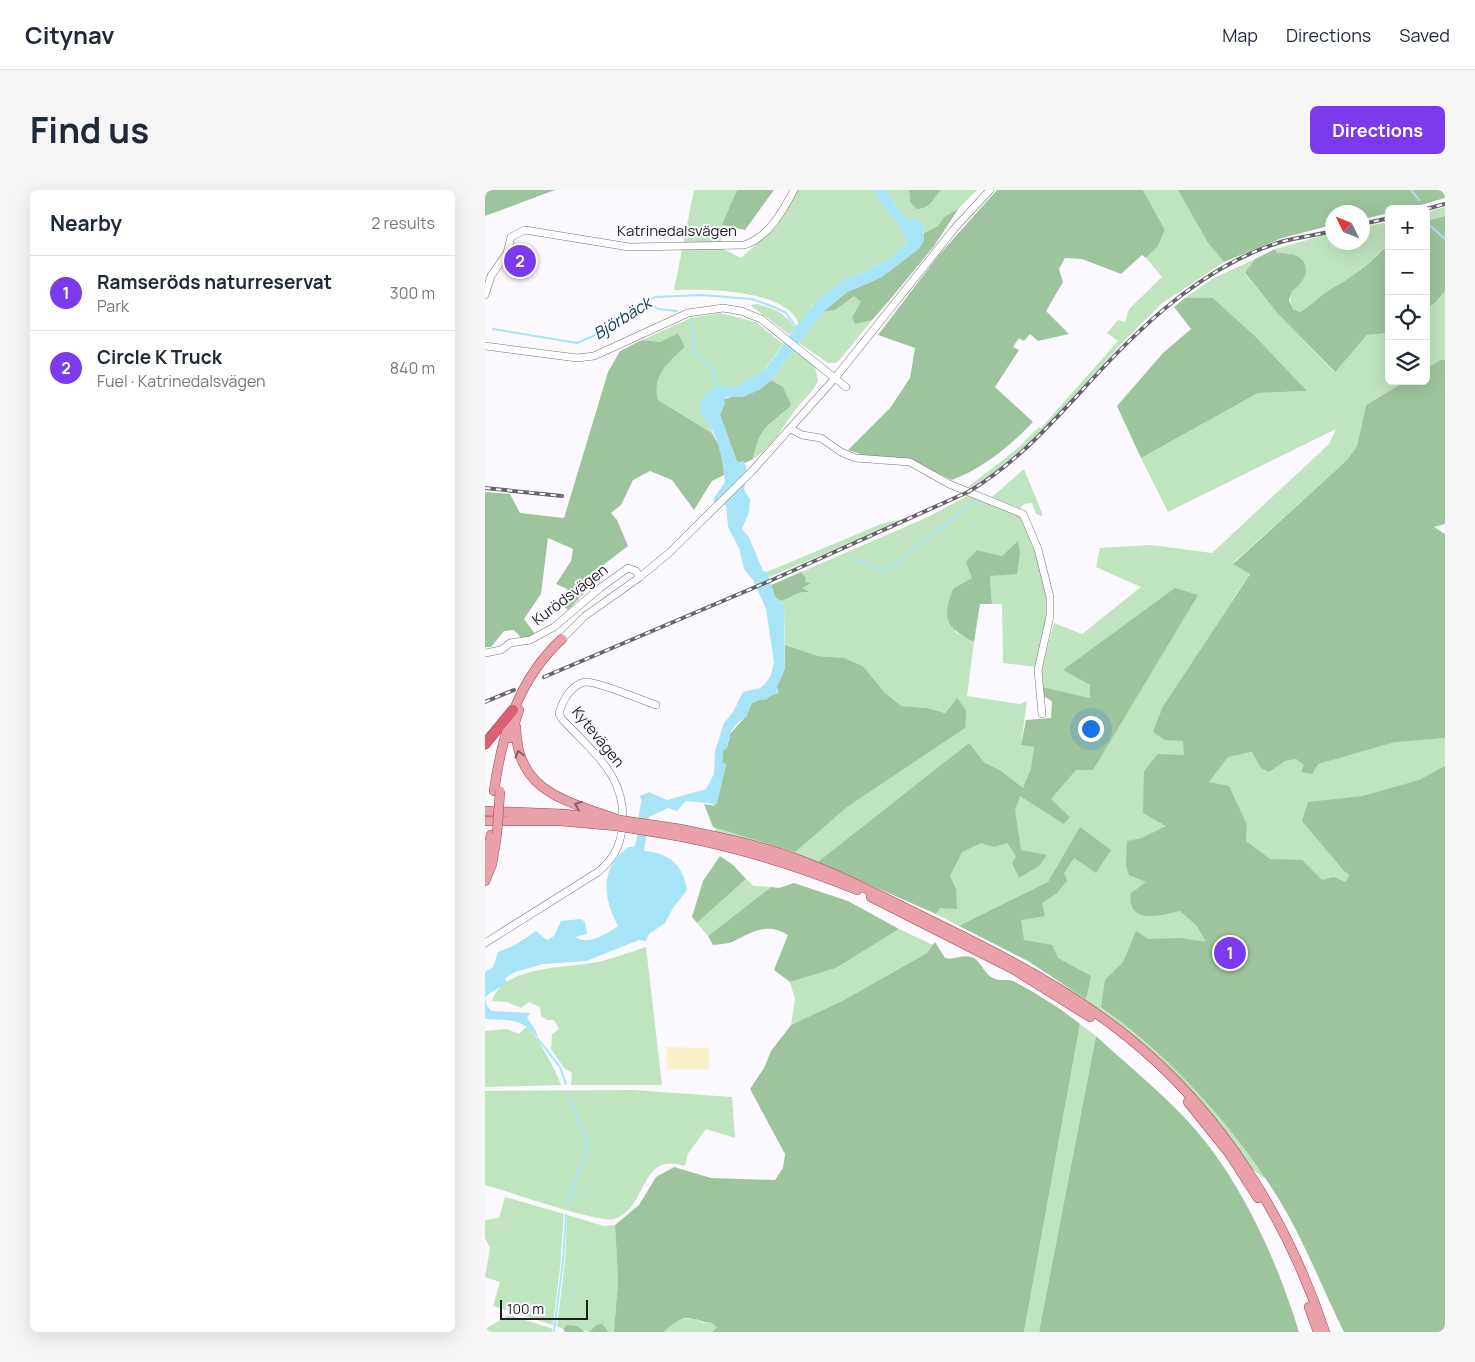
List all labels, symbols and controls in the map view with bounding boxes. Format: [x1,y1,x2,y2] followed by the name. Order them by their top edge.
[25,18,115,51] text: Citynav
[1222,23,1258,47] text: Map
[1286,23,1371,47] text: Directions
[1399,23,1450,47] text: Saved
[30,106,149,154] text: Find us
[1310,106,1445,154] button: Directions
[1325,205,1370,250] north arrow
[1385,205,1430,385] map controls
[1385,205,1430,250] button: +
[50,209,122,237] text: Nearby
[371,212,435,234] text: 2 results
[617,220,737,241] street label: Katrinedalsvägen
[504,242,536,280] pin: 2
[1385,250,1430,295] button: −
[97,269,332,295] text: Ramseröds naturreservat
[62,282,70,304] text: 1
[390,282,435,304] text: 300 m
[589,291,657,344] water label: Björbäck
[97,295,129,317] text: Park
[1385,295,1430,340] button: locate
[1385,340,1430,385] button: layers
[97,344,222,370] text: Circle K Truck
[61,357,71,379] text: 2
[390,357,435,379] text: 840 m
[97,370,266,392] text: Fuel · Katrinedalsvägen
[528,559,612,630] street label: Kurödsvägen
[567,702,629,772] street label: Kytevägen
[1078,716,1104,742] your location
[514,749,525,758] one-way arrow
[574,801,583,811] one-way arrow
[1214,934,1246,972] pin: 1
[500,1297,587,1320] scale bar
[507,1299,544,1318] text: 100 m

